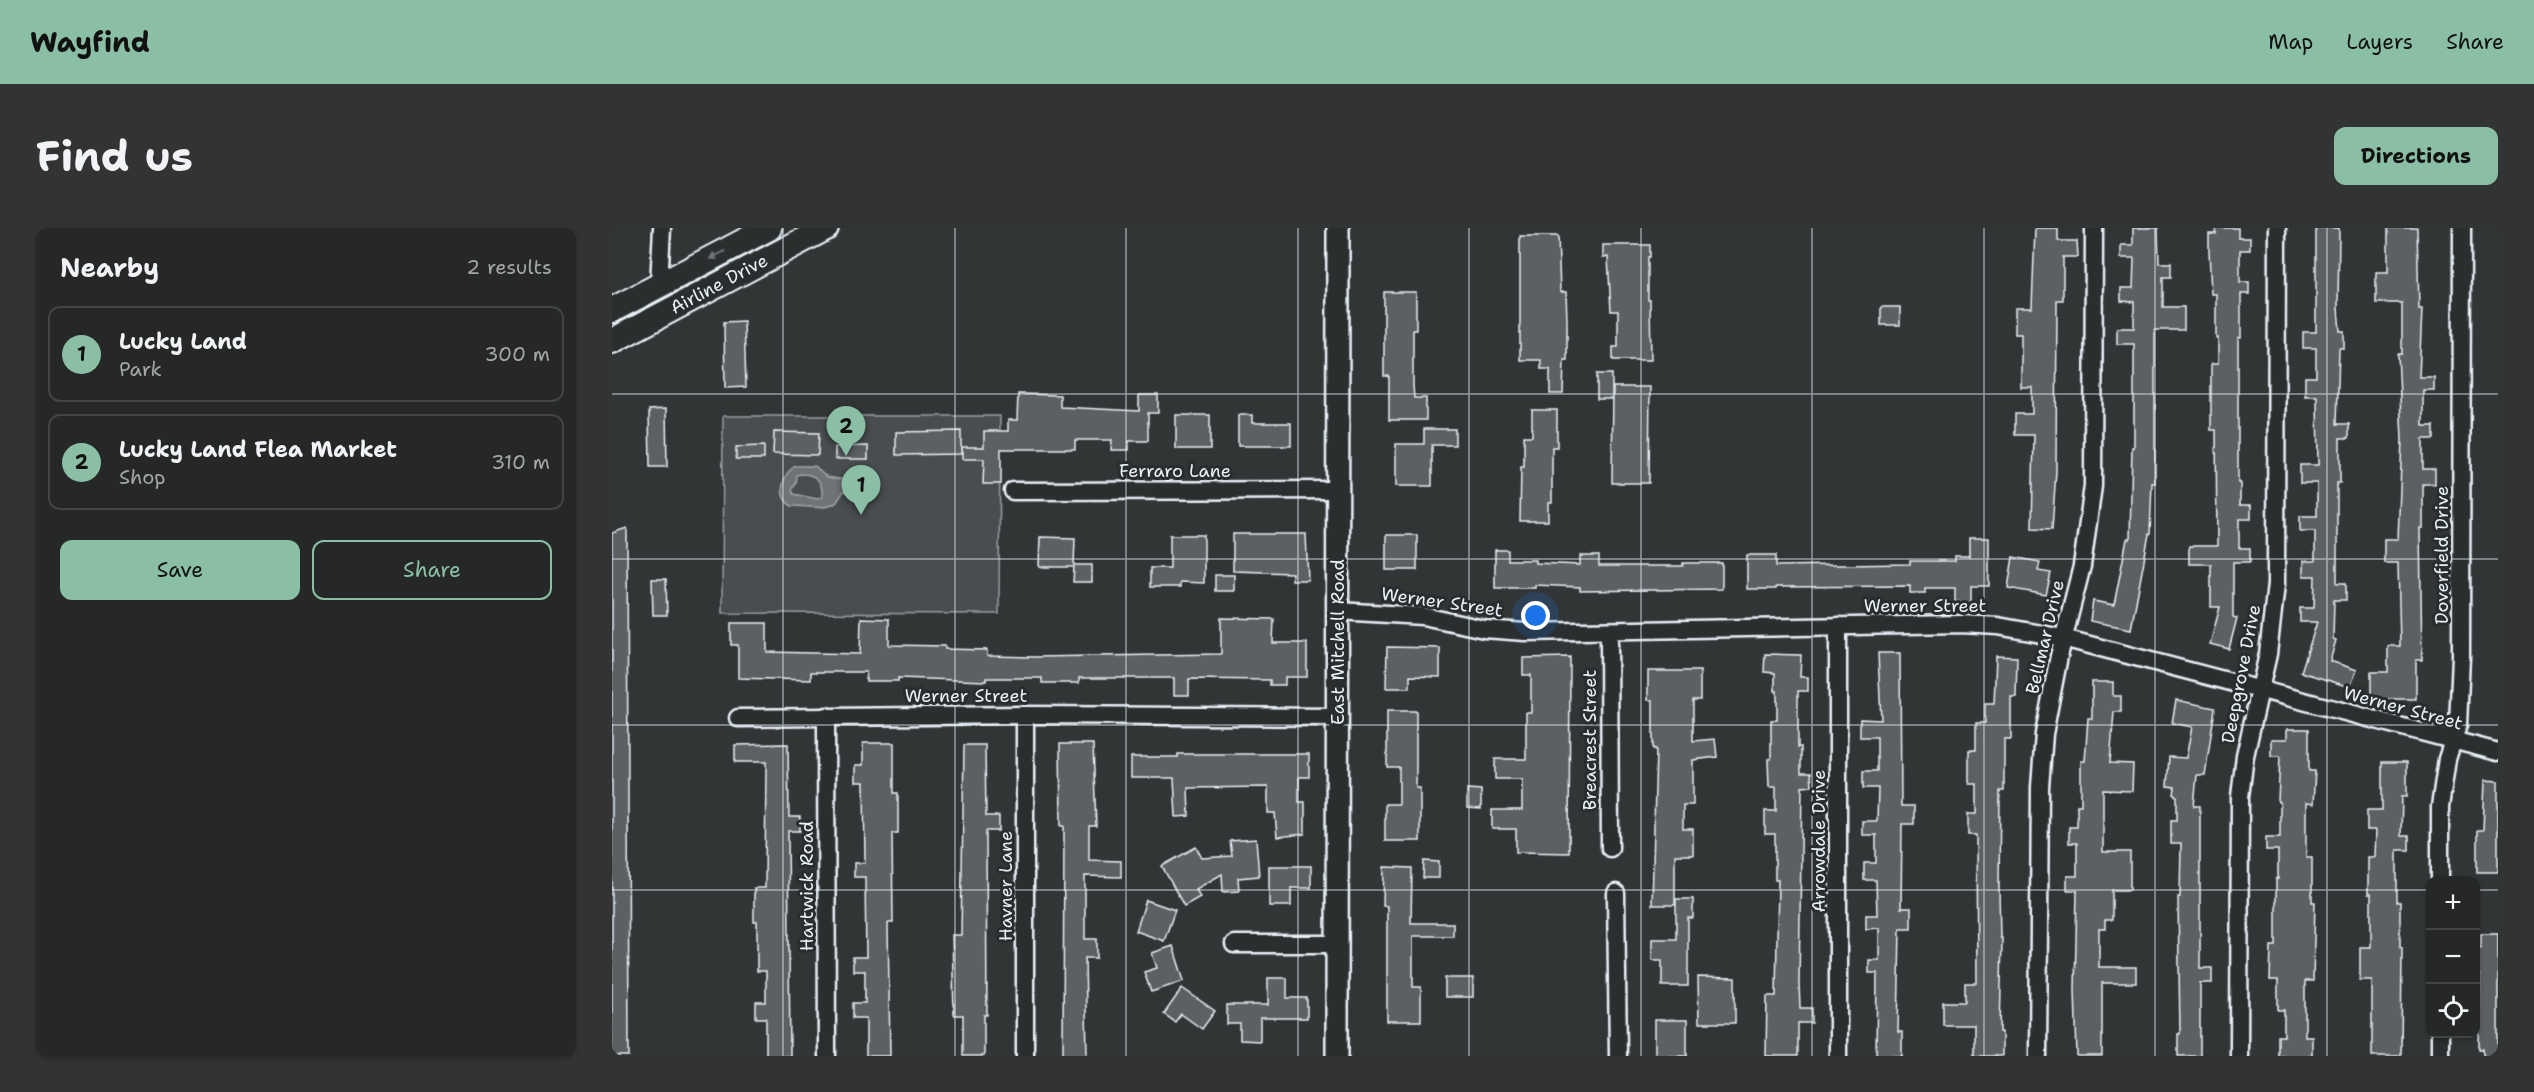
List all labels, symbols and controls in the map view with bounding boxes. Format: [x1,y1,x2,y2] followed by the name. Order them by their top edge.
[30,23,150,61] text: Wayfind
[2268,28,2313,56] text: Map
[2346,28,2413,56] text: Layers
[2446,28,2504,56] text: Share
[2334,127,2498,185] button: Directions
[36,128,193,184] text: Find us
[666,248,772,320] street label: Airline Drive
[60,250,159,285] text: Nearby
[708,250,725,260] one-way arrow
[466,254,552,280] text: 2 results
[119,327,247,356] text: Lucky Land
[77,341,86,367] text: 1
[484,341,550,367] text: 300 m
[119,356,162,382] text: Park
[826,406,866,456] pin: 2
[119,435,397,464] text: Lucky Land Flea Market
[75,449,89,475] text: 2
[491,449,550,475] text: 310 m
[1119,459,1231,483] street label: Ferraro Lane
[119,464,166,490] text: Shop
[842,466,880,515] pin: 1
[2430,486,2454,624] street label: Doverfield Drive
[60,540,300,600] button: Save
[312,540,552,600] button: Share
[1326,559,1350,725] street label: East Mitchell Road
[2020,578,2070,696] street label: Bellmar Drive
[1380,582,1505,622] street label: Werner Street
[1864,594,1986,618] street label: Werner Street
[1521,601,1550,630] your location
[2216,603,2266,745] street label: Deepgrove Drive
[1578,670,1602,810] street label: Breacrest Street
[2341,681,2465,735] street label: Werner Street
[905,684,1027,708] street label: Werner Street
[1807,770,1831,913] street label: Arrowdale Drive
[795,821,819,951] street label: Hartwick Road
[994,831,1018,941] street label: Havner Lane
[2426,876,2480,1038] map controls
[2426,876,2480,930] button: +
[2426,930,2480,984] button: −
[2426,984,2480,1038] button: locate

